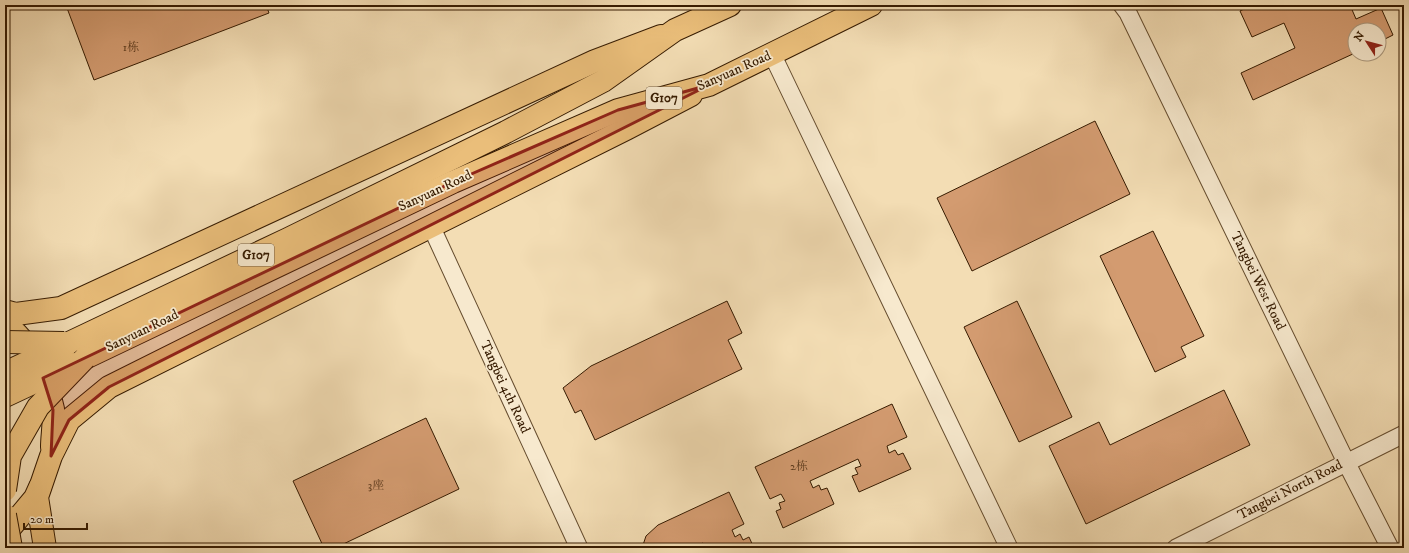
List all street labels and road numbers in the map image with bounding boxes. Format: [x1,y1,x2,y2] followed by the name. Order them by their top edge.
[694,47,774,95] street label: Sanyuan Road
[646,87,682,109] road number: G107
[395,166,475,216] street label: Sanyuan Road
[1226,229,1290,333] street label: Tangbei West Road
[238,244,274,266] road number: G107
[102,306,182,356] street label: Sanyuan Road
[476,338,534,436] street label: Tangbei 4th Road
[1235,456,1345,524] street label: Tangbei North Road

